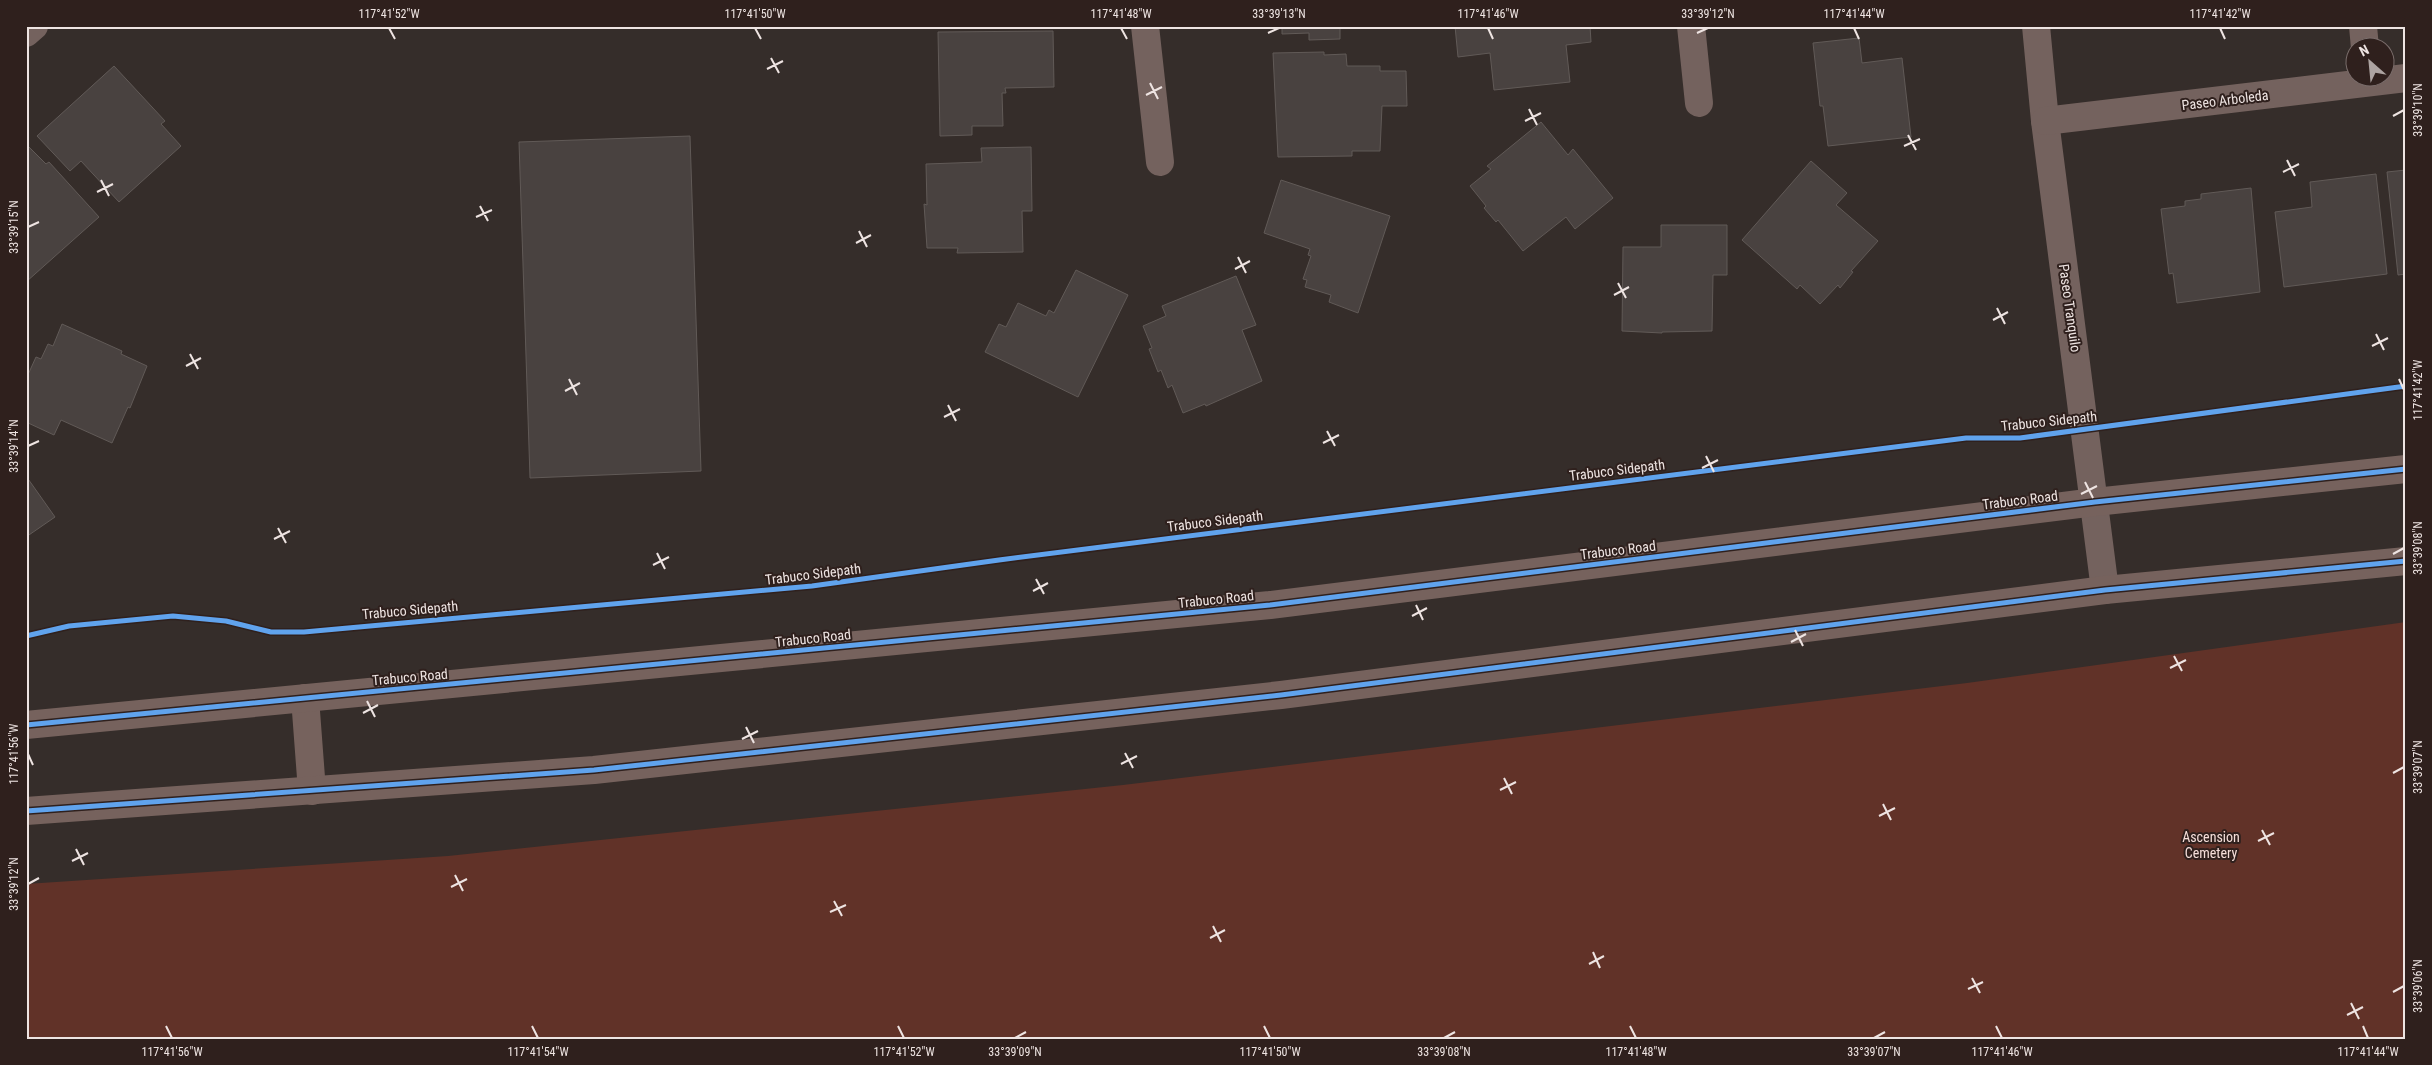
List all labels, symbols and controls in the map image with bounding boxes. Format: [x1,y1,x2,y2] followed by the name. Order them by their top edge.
[358,7,420,21] text: 117°41'52"W
[724,7,786,21] text: 117°41'50"W
[1090,7,1152,21] text: 117°41'48"W
[1252,7,1306,21] text: 33°39'13"N
[1457,7,1519,21] text: 117°41'46"W
[1681,7,1735,21] text: 33°39'12"N
[1823,7,1885,21] text: 117°41'44"W
[2189,7,2251,21] text: 117°41'42"W
[2344,38,2394,88] north arrow
[2357,41,2372,59] text: N
[2411,83,2425,137] text: 33°39'10"N
[2181,87,2269,113] street label: Paseo Arboleda
[7,200,21,254] text: 33°39'15"N
[2056,263,2084,353] street label: Paseo Tranquilo
[2411,359,2425,421] text: 117°41'42"W
[2000,408,2098,434] street label: Trabuco Sidepath
[7,419,21,473] text: 33°39'14"N
[1568,456,1666,484] street label: Trabuco Sidepath
[1981,487,2059,513] street label: Trabuco Road
[1166,507,1264,535] street label: Trabuco Sidepath
[2411,521,2425,575] text: 33°39'08"N
[1579,537,1657,563] street label: Trabuco Road
[764,560,862,588] street label: Trabuco Sidepath
[1177,587,1255,611] street label: Trabuco Road
[361,598,459,622] street label: Trabuco Sidepath
[774,626,852,650] street label: Trabuco Road
[371,666,449,688] street label: Trabuco Road
[7,723,21,785] text: 117°41'56"W
[2411,740,2425,794] text: 33°39'07"N
[2182,829,2240,861] park label: Ascension Cemetery
[7,857,21,911] text: 33°39'12"N
[2411,959,2425,1013] text: 33°39'06"N
[141,1045,203,1059] text: 117°41'56"W
[507,1045,569,1059] text: 117°41'54"W
[873,1045,935,1059] text: 117°41'52"W
[988,1045,1042,1059] text: 33°39'09"N
[1239,1045,1301,1059] text: 117°41'50"W
[1417,1045,1471,1059] text: 33°39'08"N
[1605,1045,1667,1059] text: 117°41'48"W
[1847,1045,1901,1059] text: 33°39'07"N
[1971,1045,2033,1059] text: 117°41'46"W
[2337,1045,2399,1059] text: 117°41'44"W

